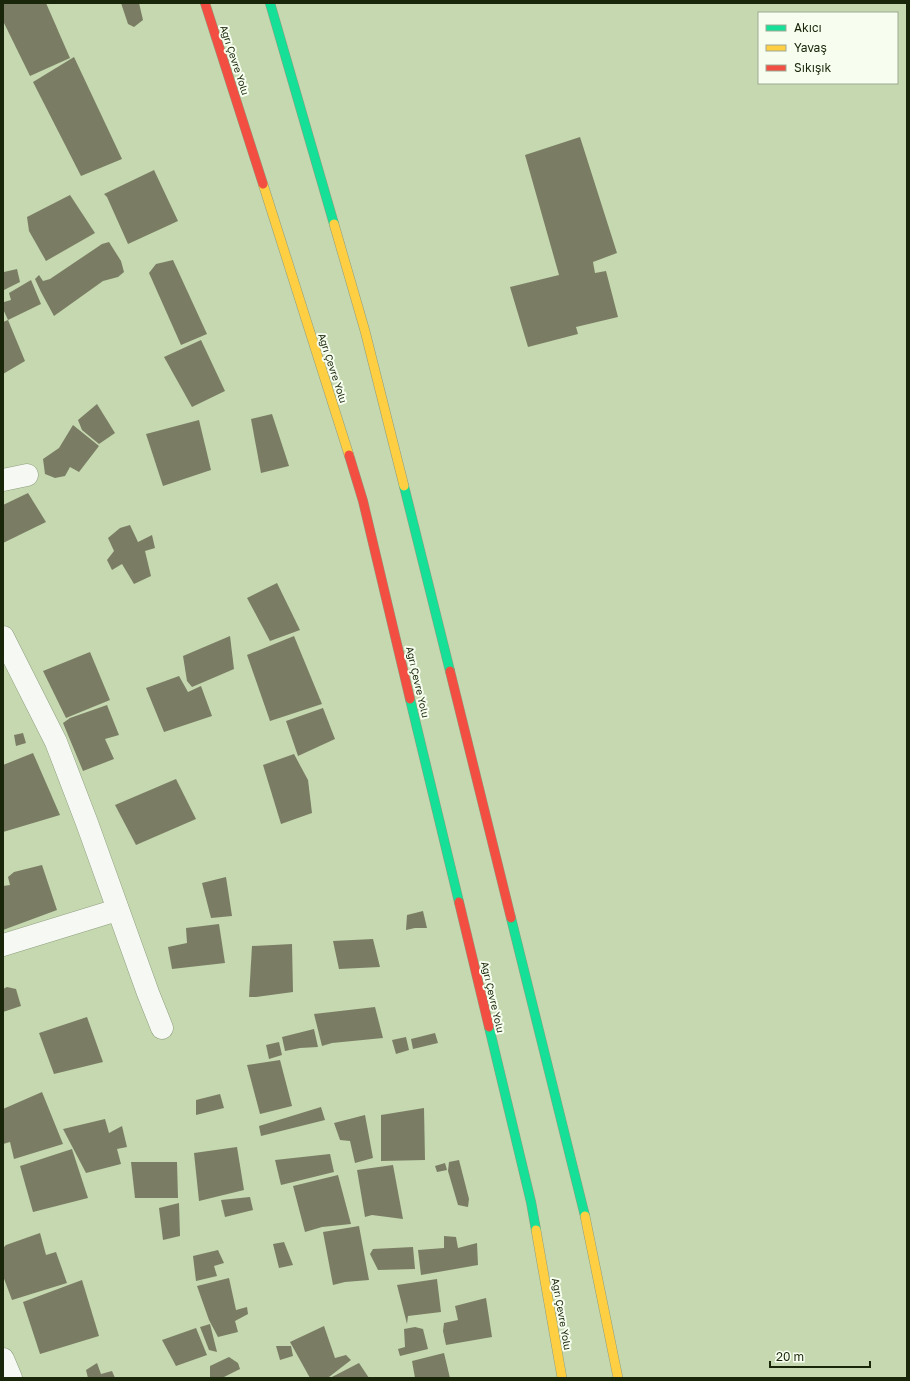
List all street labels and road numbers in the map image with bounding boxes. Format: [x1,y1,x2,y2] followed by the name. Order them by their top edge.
[218,24,252,96] street label: Ağrı Çevre Yolu
[316,332,350,404] street label: Ağrı Çevre Yolu
[404,645,432,719] street label: Ağrı Çevre Yolu
[479,960,507,1034] street label: Ağrı Çevre Yolu
[550,1277,574,1351] street label: Ağrı Çevre Yolu

